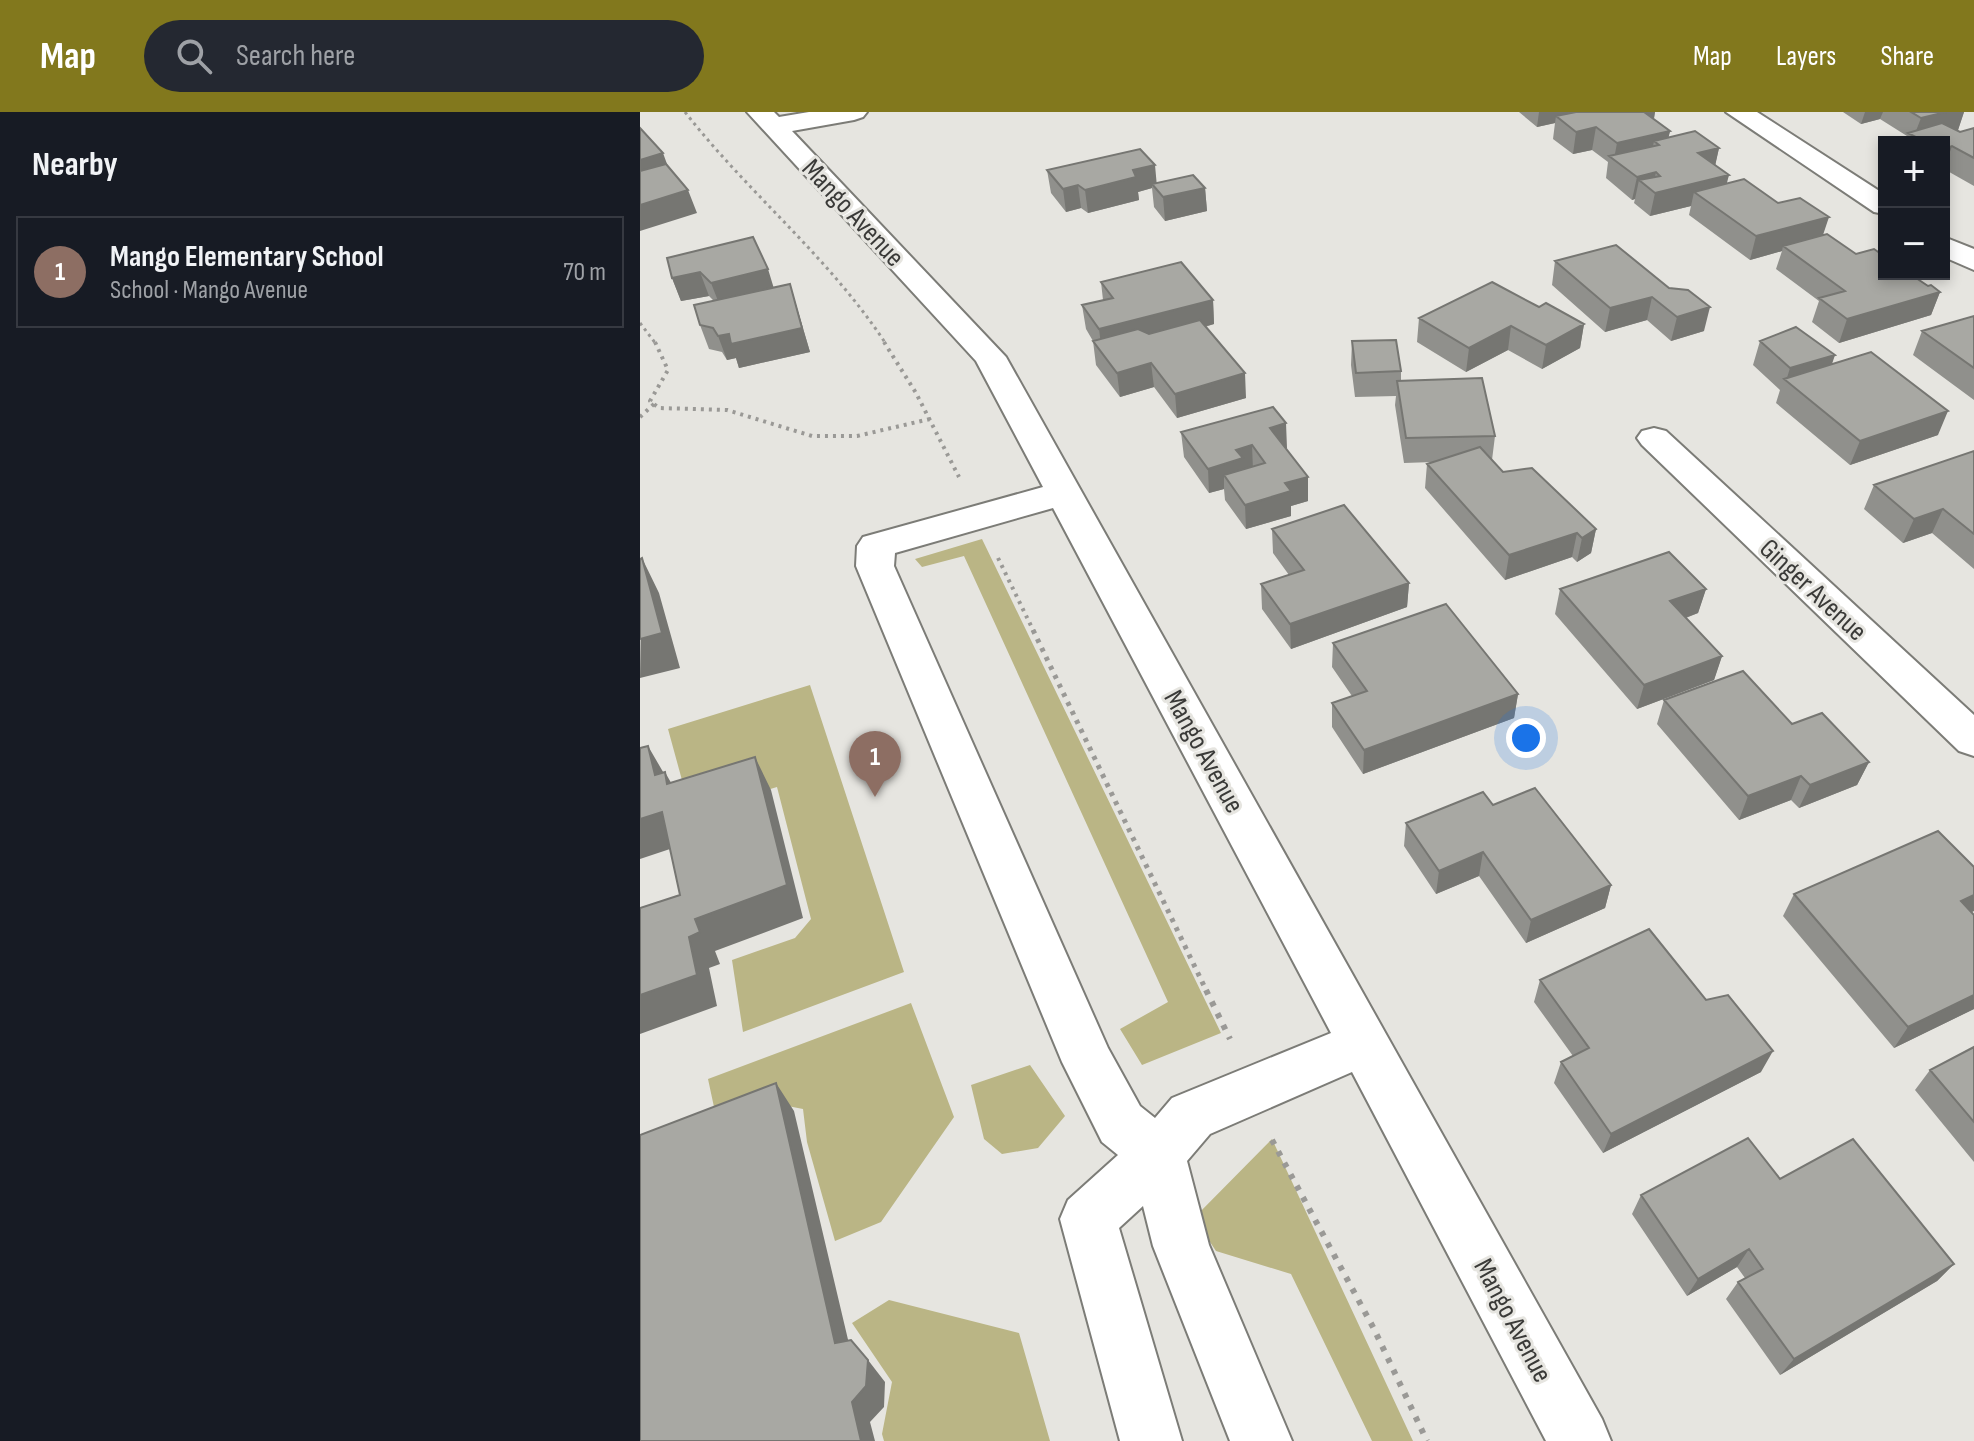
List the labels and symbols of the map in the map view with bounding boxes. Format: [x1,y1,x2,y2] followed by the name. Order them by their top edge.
[795,152,911,274] street label: Mango Avenue
[1753,532,1873,648] street label: Ginger Avenue
[1157,685,1251,819] street label: Mango Avenue
[1506,718,1546,758] your location
[849,731,901,797] pin: 1
[1466,1253,1559,1388] street label: Mango Avenue

